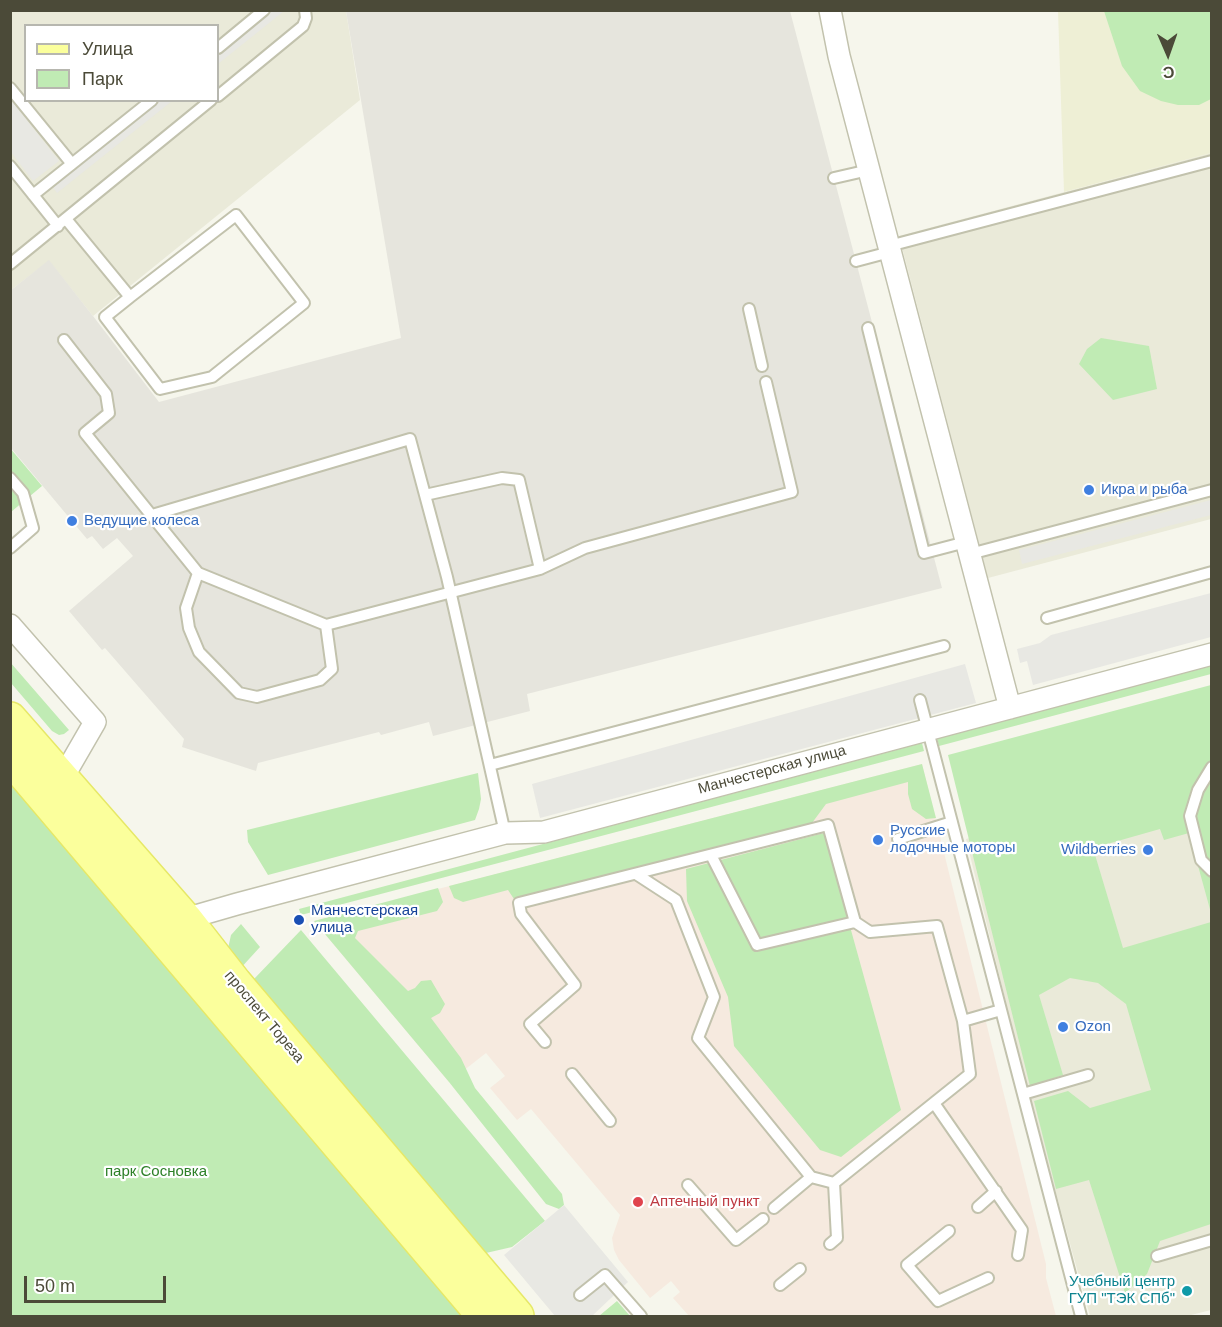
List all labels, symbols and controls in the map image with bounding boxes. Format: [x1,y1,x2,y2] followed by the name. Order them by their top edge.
[24,24,219,102] legend
[1138,24,1198,84] north arrow
[82,39,133,59] text: Улица
[1163,64,1175,81] text: С
[82,69,123,89] text: Парк
[1101,481,1187,499] place label: Икра и рыба
[1082,483,1096,497] marker: Икра и рыба
[84,512,199,530] place label: Ведущие колеса
[65,514,79,528] marker: Ведущие колеса
[696,742,848,798] street label: Манчестерская улица
[890,822,1016,857] place label: Русские лодочные моторы
[871,833,885,847] marker: Русские лодочные моторы
[1061,841,1136,859] place label: Wildberries
[1141,843,1155,857] marker: Wildberries
[311,902,418,937] place label: Манчестерская улица
[292,913,306,927] marker: Манчестерская улица
[220,967,308,1067] street label: проспект Тореза
[1075,1018,1111,1036] place label: Ozon
[1056,1020,1070,1034] marker: Ozon
[105,1163,207,1181] park label: парк Сосновка
[650,1193,760,1211] place label: Аптечный пункт
[631,1195,645,1209] marker: Аптечный пункт
[27,1264,170,1302] scale bar
[1069,1273,1175,1308] place label: Учебный центр ГУП "ТЭК СПб"
[35,1276,75,1296] text: 50 m
[1180,1284,1194,1298] marker: Учебный центр ГУП "ТЭК СПб"

